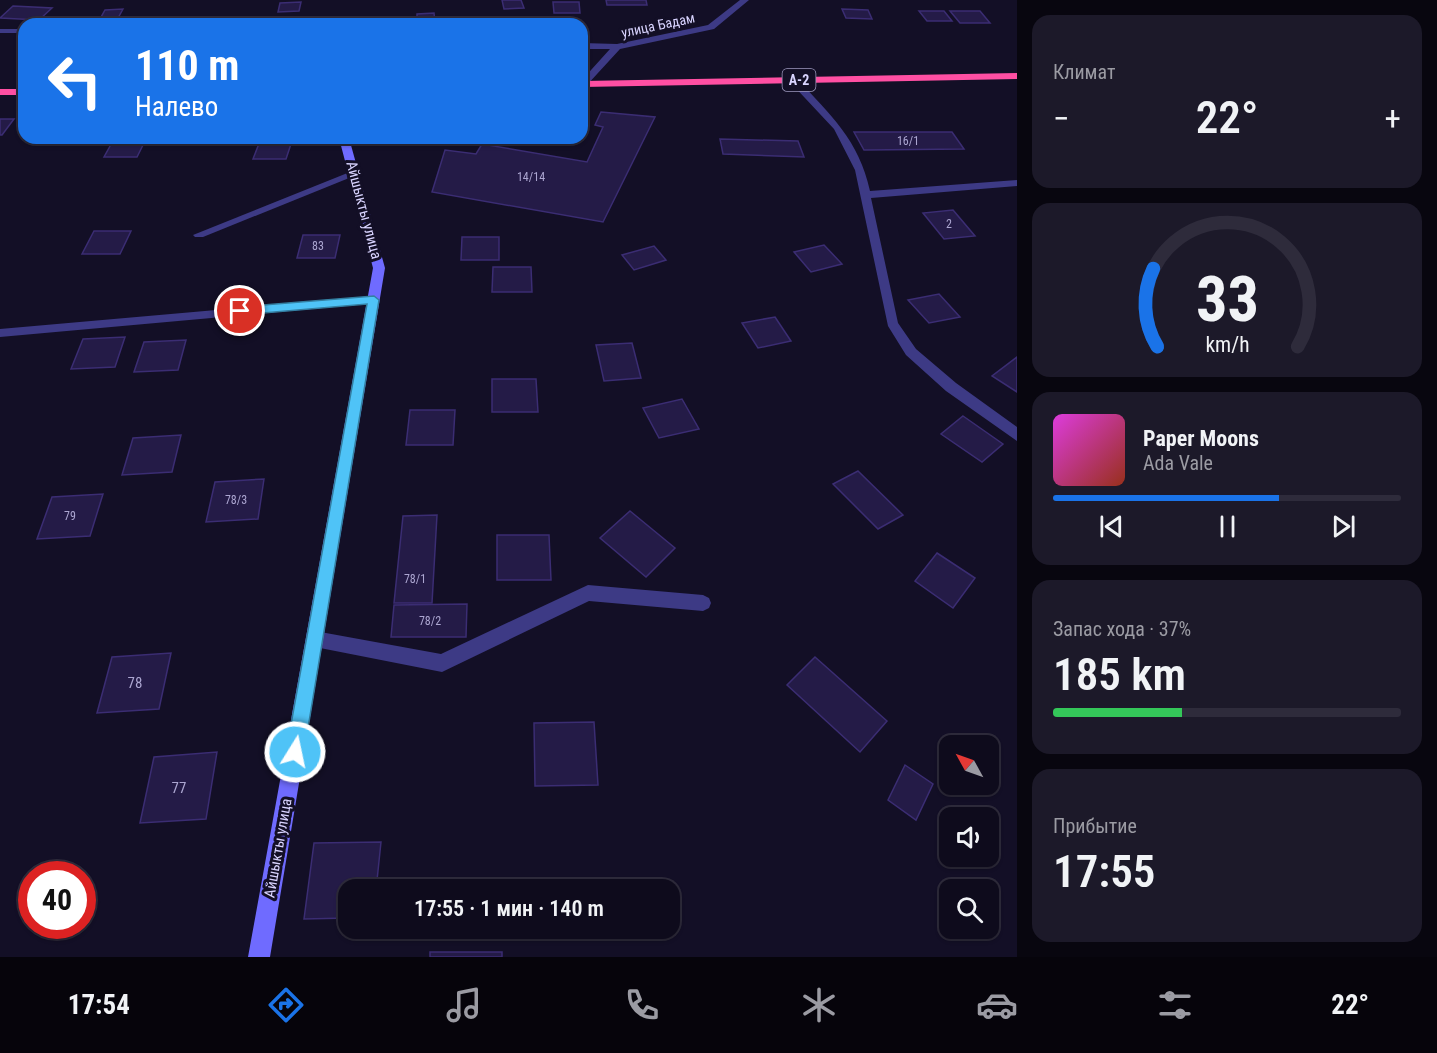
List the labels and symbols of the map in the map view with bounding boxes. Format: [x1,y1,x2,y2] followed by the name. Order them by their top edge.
[620,9,696,41] street label: улица Бадам
[782,69,816,91] road number: A-2
[897,134,919,148] house number: 16/1
[342,159,386,261] street label: Айшыкты улица
[517,170,545,184] house number: 14/14
[946,217,952,231] house number: 2
[312,239,324,253] house number: 83
[214,285,265,336] pin
[225,493,247,507] house number: 78/3
[64,509,76,523] house number: 79
[404,572,426,586] house number: 78/1
[419,614,441,628] house number: 78/2
[128,674,142,692] house number: 78
[263,720,327,784] position arrow
[939,735,999,795] north arrow
[172,779,186,797] house number: 77
[260,797,296,899] street label: Айшыкты улица
[18,861,96,939] speed limit sign: 40

